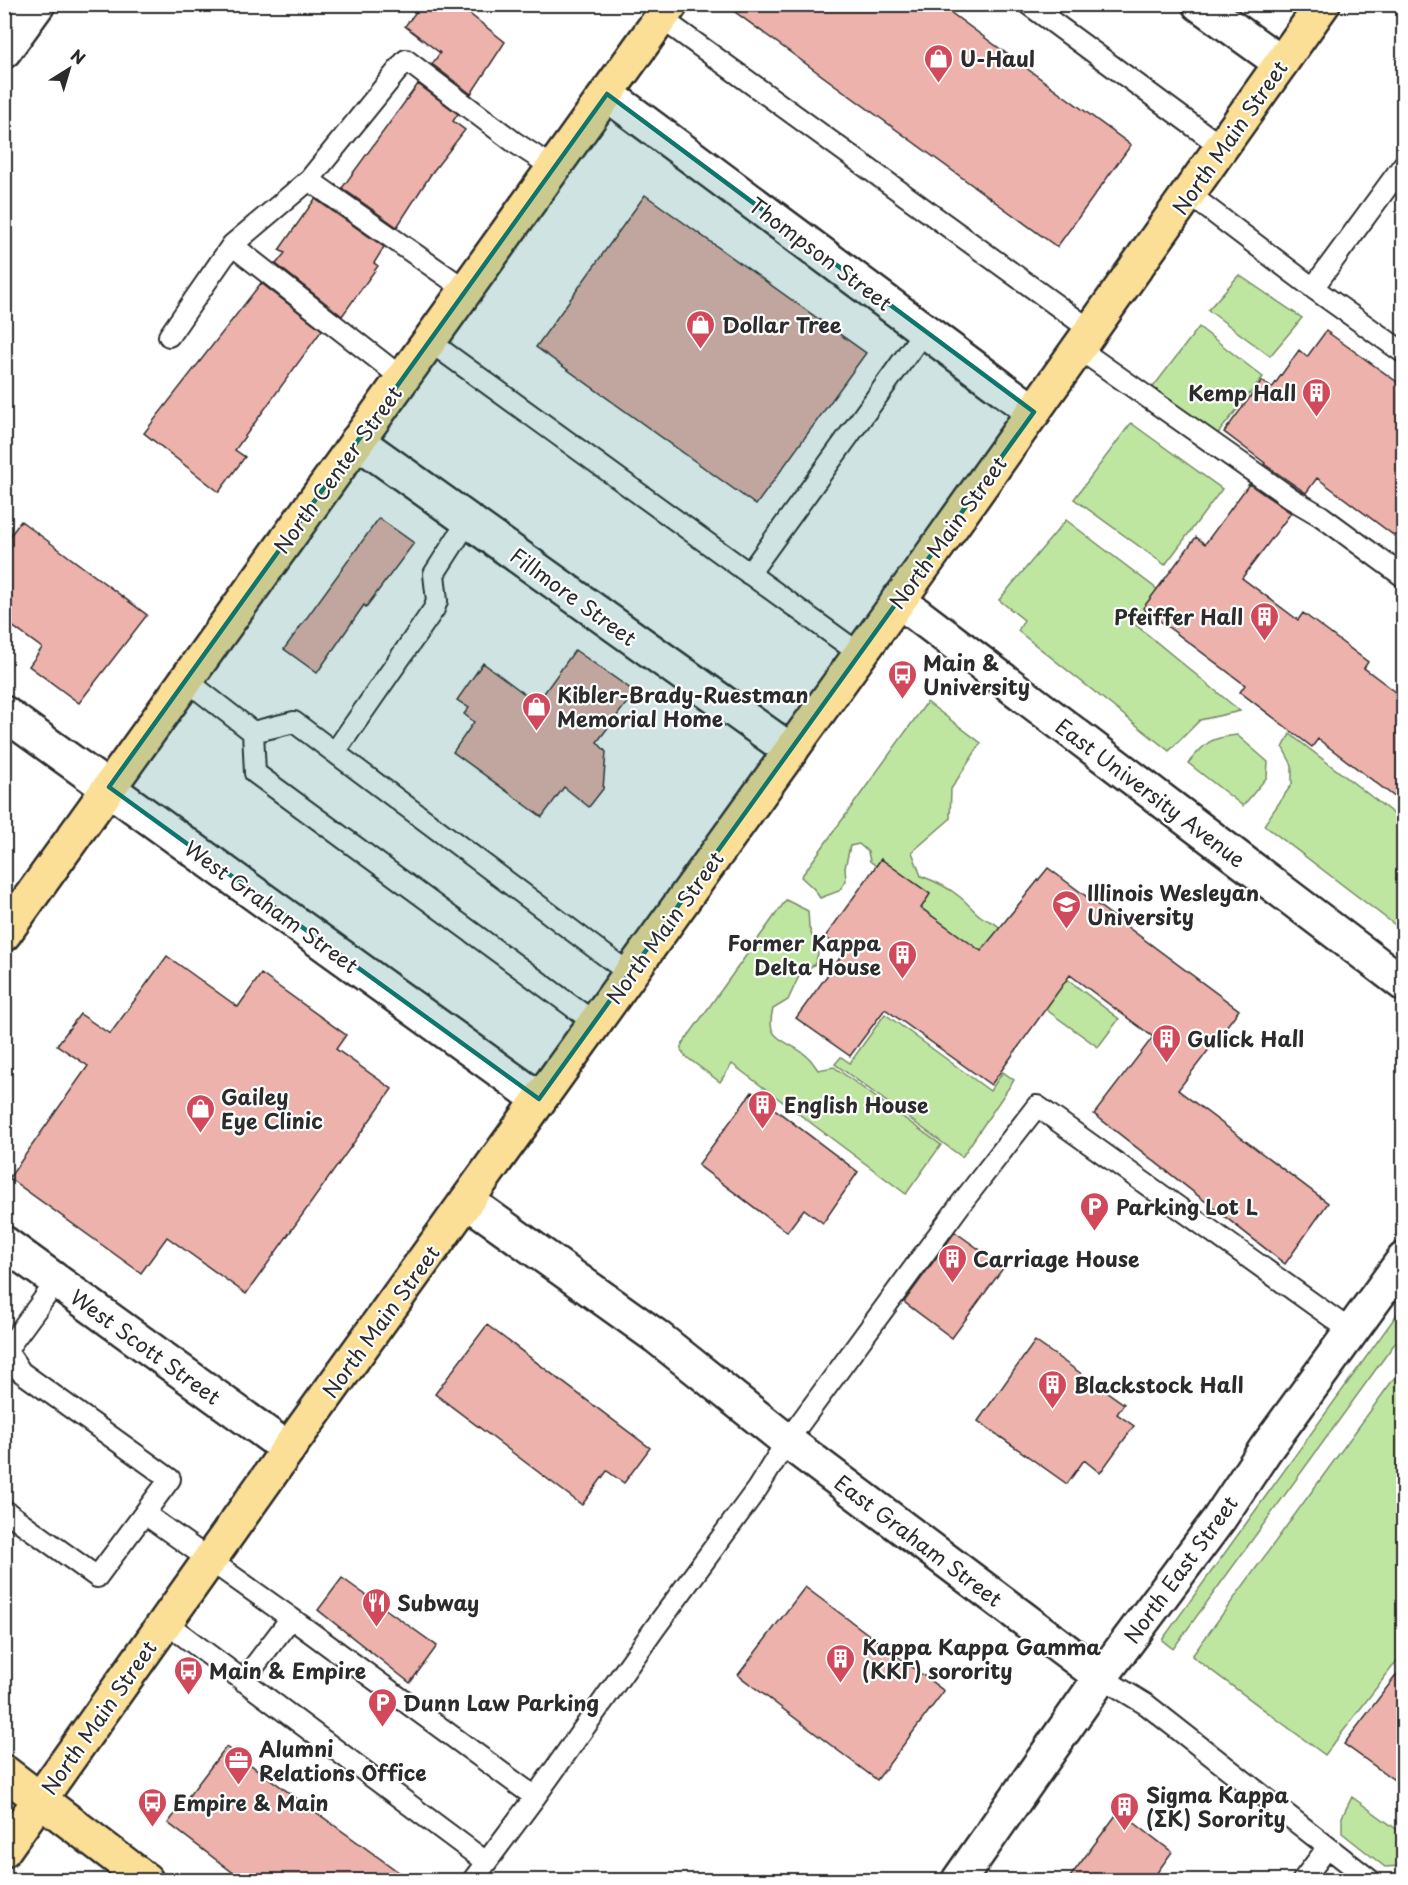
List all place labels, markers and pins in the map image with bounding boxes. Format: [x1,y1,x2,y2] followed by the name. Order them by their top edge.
[923,42,955,84] shop icon: U-Haul
[960,42,1035,74] place label: U-Haul
[685,308,717,350] shop icon: Dollar Tree
[722,308,842,340] place label: Dollar Tree
[1188,376,1296,408] place label: Kemp Hall
[1301,376,1333,418] building icon: Kemp Hall
[1114,600,1243,632] place label: Pfeiffer Hall
[1248,600,1280,642] building icon: Pfeiffer Hall
[923,646,1030,702] place label: Main & University
[886,658,918,700] bus stop icon: Main & University
[557,678,809,734] place label: Kibler-Brady-Ruestman Memorial Home
[520,690,552,732] shop icon: Kibler-Brady-Ruestman Memorial Home
[1087,876,1259,932] place label: Illinois Wesleyan University
[1050,888,1082,930] school or university icon: Illinois Wesleyan University
[728,926,881,982] place label: Former Kappa Delta House
[886,938,918,980] building icon: Former Kappa Delta House
[1150,1022,1182,1064] building icon: Gulick Hall
[1187,1022,1304,1054] place label: Gulick Hall
[221,1080,323,1136] place label: Gailey Eye Clinic
[747,1088,779,1130] building icon: English House
[784,1088,929,1120] place label: English House
[184,1092,216,1134] shop icon: Gailey Eye Clinic
[1079,1190,1111,1232] parking icon: Parking Lot L
[1116,1190,1258,1222] place label: Parking Lot L
[936,1242,968,1284] building icon: Carriage House
[973,1242,1139,1274] place label: Carriage House
[1037,1368,1069,1410] building icon: Blackstock Hall
[1074,1368,1243,1400] place label: Blackstock Hall
[360,1586,392,1628] restaurant icon: Subway
[397,1586,479,1618] place label: Subway
[862,1630,1101,1686] place label: Kappa Kappa Gamma (ΚΚΓ) sorority
[825,1642,857,1684] building icon: Kappa Kappa Gamma (ΚΚΓ) sorority
[172,1654,204,1696] bus stop icon: Main & Empire
[209,1654,366,1686] place label: Main & Empire
[366,1686,398,1728] parking icon: Dunn Law Parking
[403,1686,599,1718] place label: Dunn Law Parking
[259,1732,427,1788] place label: Alumni Relations Office
[222,1744,254,1786] office icon: Alumni Relations Office
[1146,1778,1289,1834] place label: Sigma Kappa (ΣΚ) Sorority
[136,1786,168,1828] bus stop icon: Empire & Main
[173,1786,329,1818] place label: Empire & Main
[1109,1790,1141,1832] building icon: Sigma Kappa (ΣΚ) Sorority

